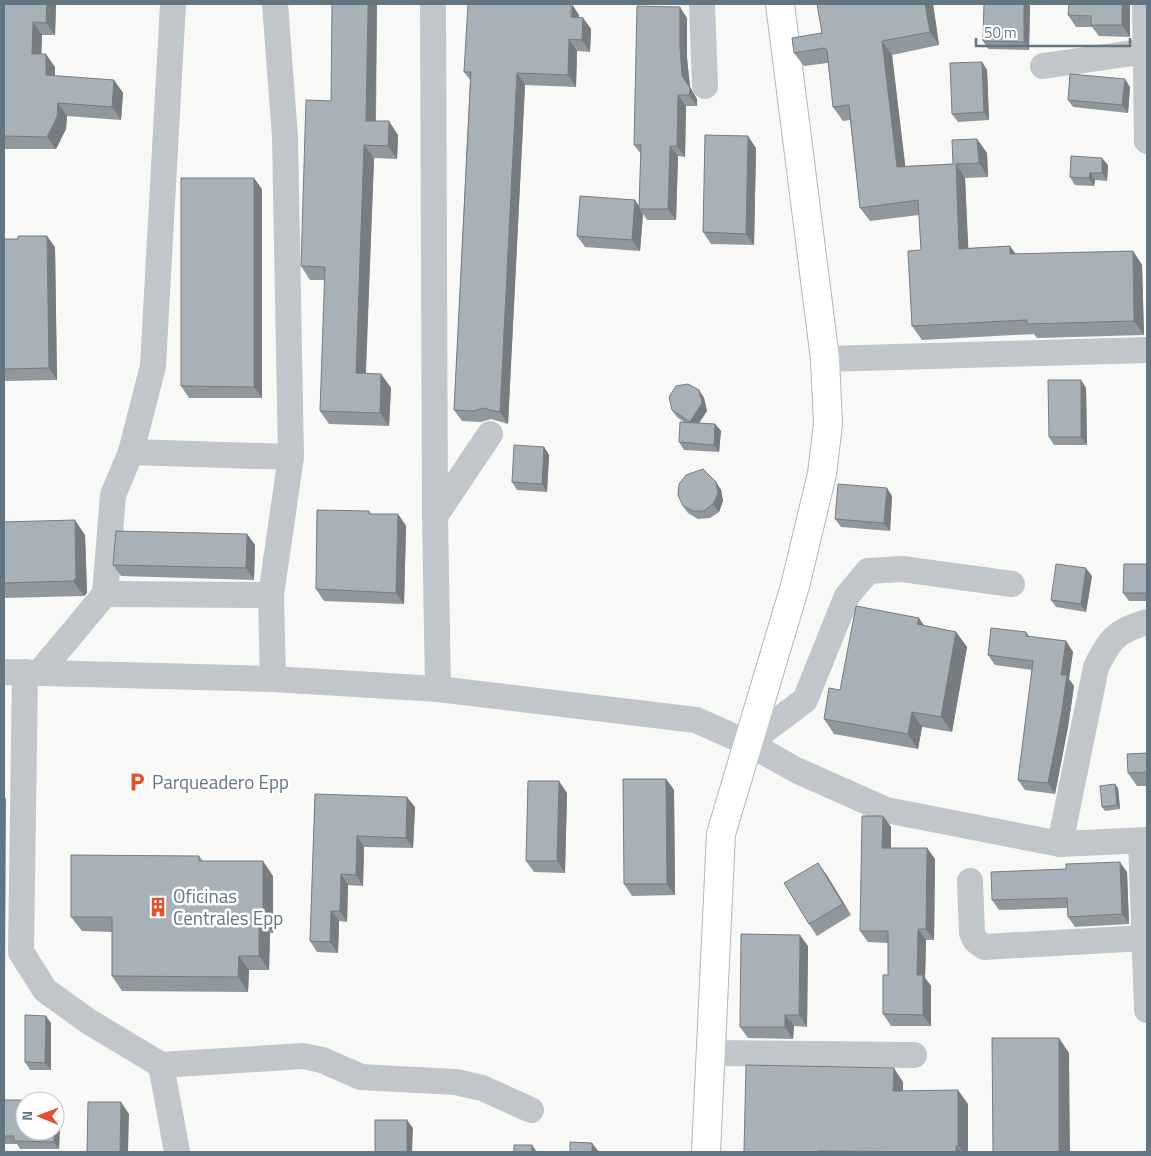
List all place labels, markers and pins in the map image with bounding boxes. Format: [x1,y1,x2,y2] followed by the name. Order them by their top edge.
[152,767,289,796] place label: Parqueadero Epp
[126,771,148,793] parking icon: Parqueadero Epp
[173,881,283,932] place label: Oficinas Centrales Epp
[147,896,169,918] building icon: Oficinas Centrales Epp

